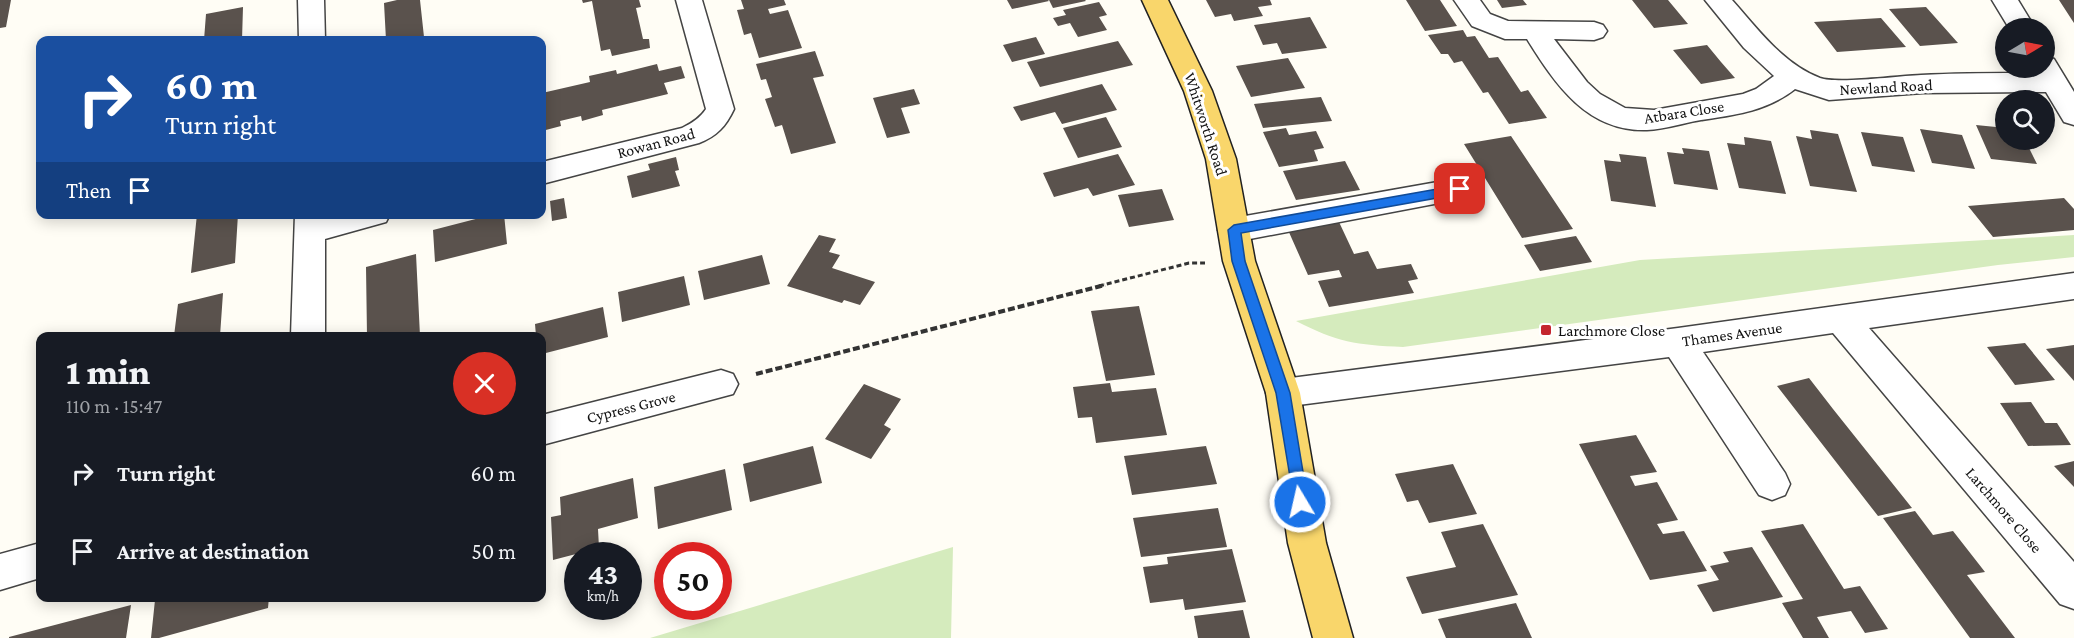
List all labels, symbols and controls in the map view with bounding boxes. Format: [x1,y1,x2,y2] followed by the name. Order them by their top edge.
[1995,18,2055,78] north arrow
[1995,18,2055,150] map controls
[66,60,144,138] icon: right
[165,61,257,108] text: 60 m
[1181,70,1231,178] street label: Whitworth Road
[1839,76,1934,98] street label: Newland Road
[1995,90,2055,150] button: search
[1643,97,1725,127] street label: Atbara Close
[165,110,276,140] text: Turn right
[615,124,697,162] street label: Rowan Road
[1434,163,1485,214] pin
[1443,172,1476,205] icon: arrive
[123,174,156,207] icon: arrive
[66,178,111,203] text: Then
[1681,319,1783,349] street label: Thames Avenue
[1558,322,1665,339] place label: Larchmore Close
[1539,323,1553,337] marker: Larchmore Close
[66,352,150,392] text: 1 min
[453,352,516,415] button: close
[585,388,677,427] street label: Cypress Grove
[66,395,162,417] text: 110 m · 15:47
[66,457,99,490] icon: right
[117,461,215,486] text: Turn right
[471,461,516,486] text: 60 m
[1963,464,2045,556] street label: Larchmore Close
[1268,470,1332,534] position arrow
[66,535,99,568] icon: arrive
[117,539,309,564] text: Arrive at destination
[471,539,516,564] text: 50 m
[654,542,732,620] speed limit sign: 50
[588,557,618,590] text: 43
[587,588,619,604] text: km/h

